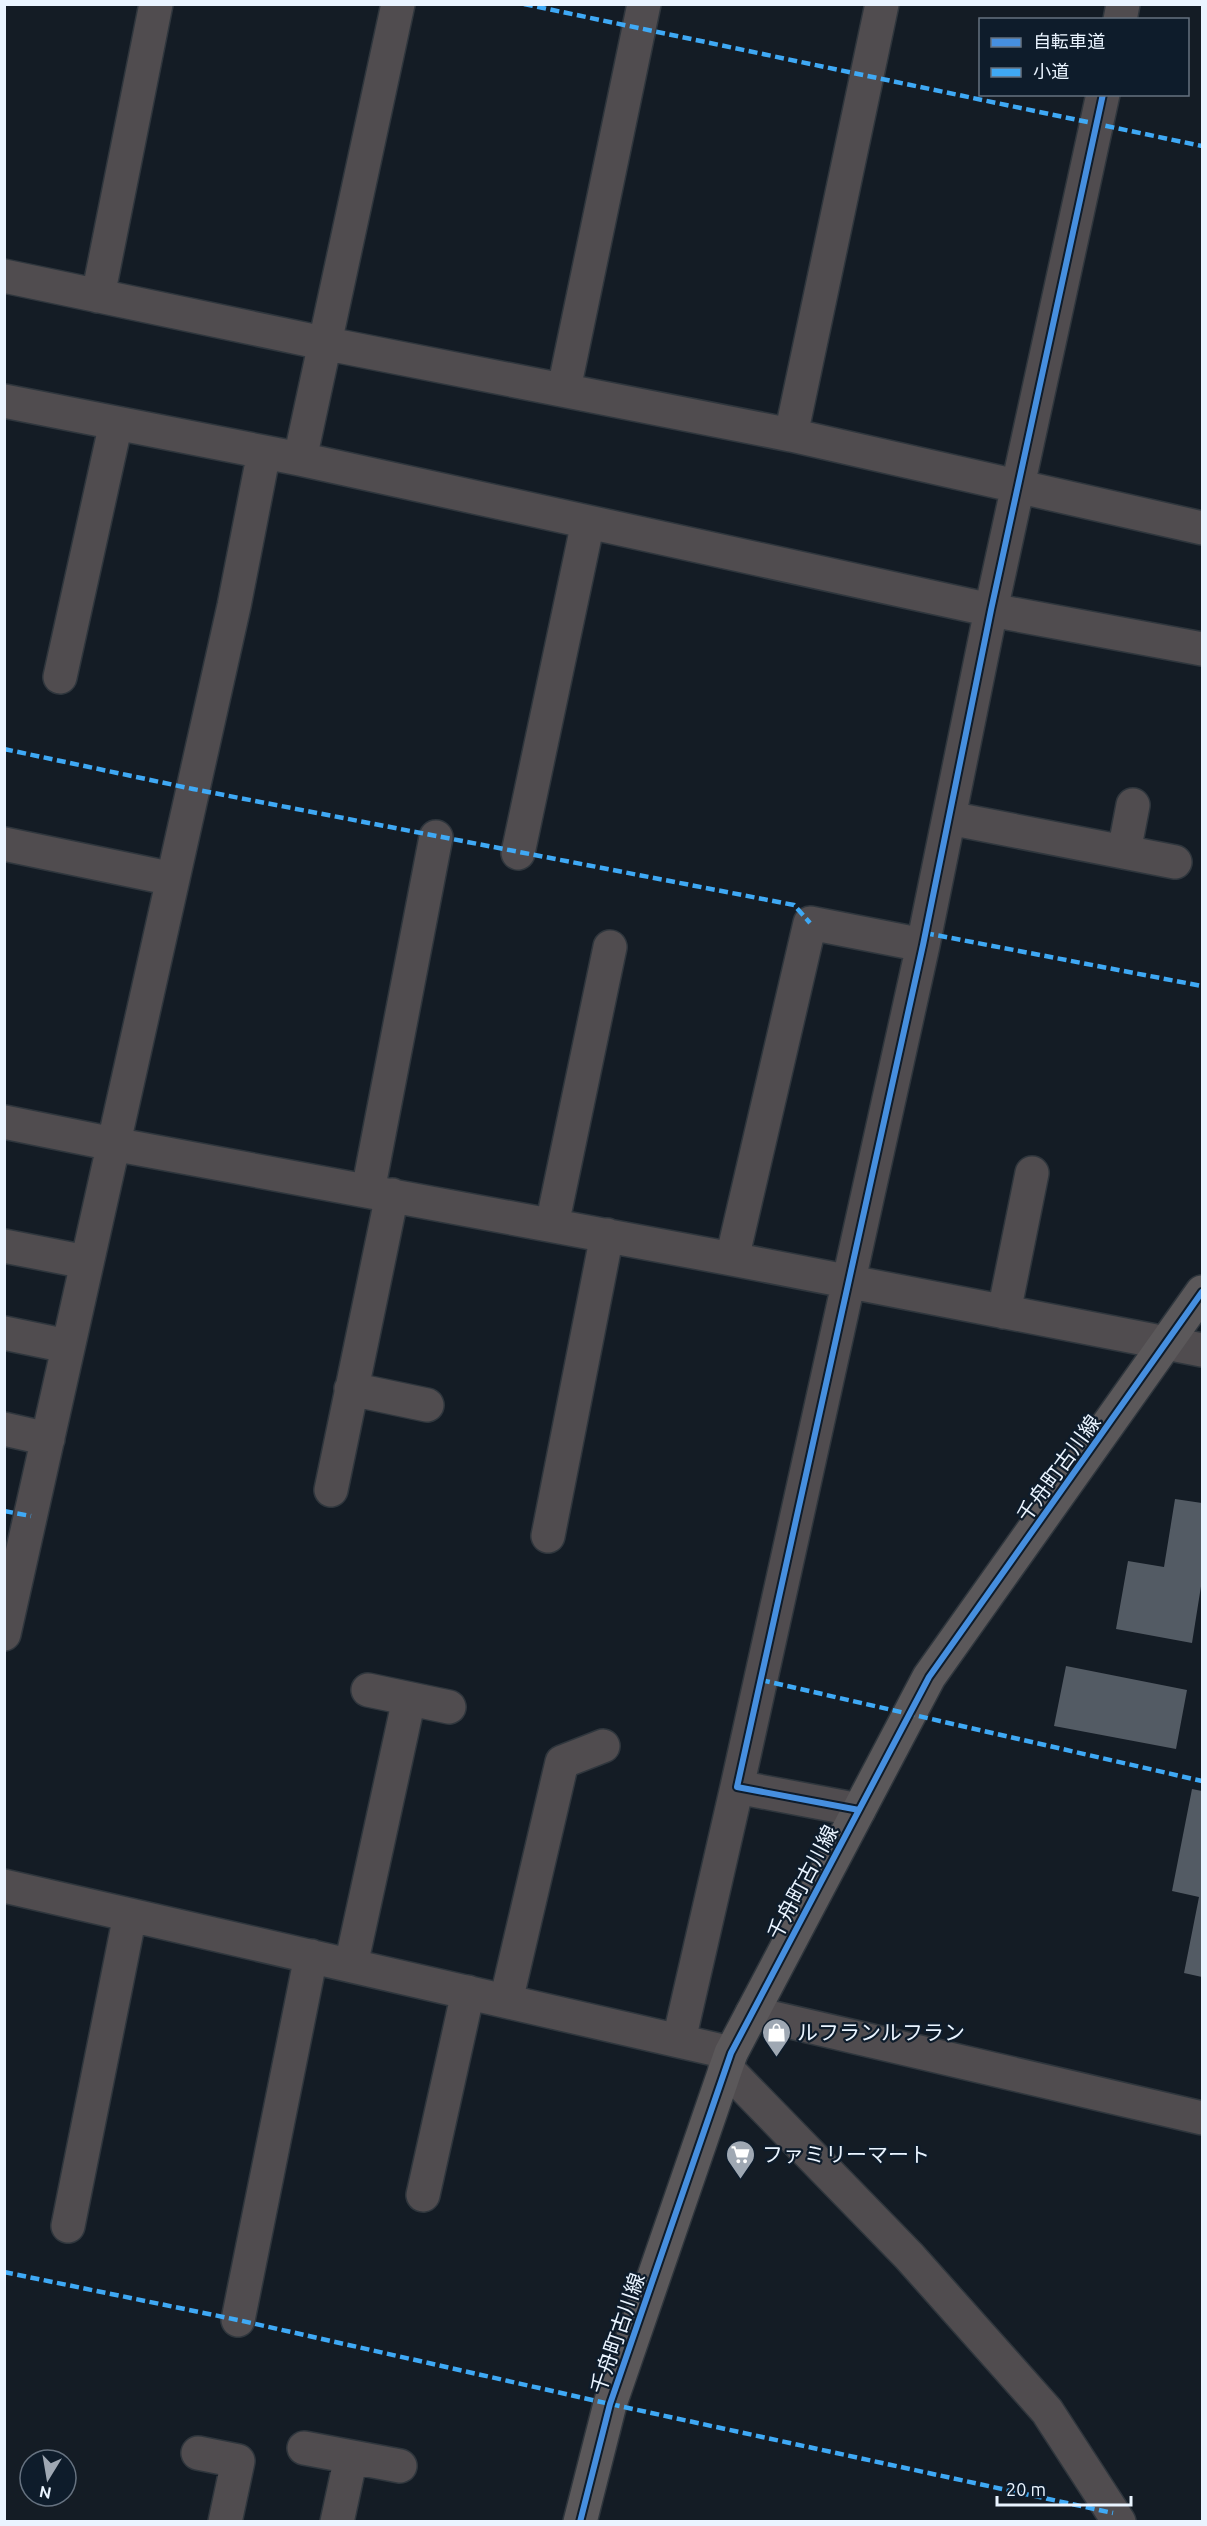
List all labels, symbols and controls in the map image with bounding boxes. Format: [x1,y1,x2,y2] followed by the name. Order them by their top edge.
[979,18,1189,96] legend
[1033,31,1105,51] text: 自転車道
[1033,61,1069,81] text: 小道
[1011,1410,1105,1526] street label: 千舟町古川線
[762,1821,842,1943] street label: 千舟町古川線
[760,2016,792,2058] shop icon: ルフランルフラン
[797,2020,965,2044] place label: ルフランルフラン
[725,2138,757,2180] supermarket icon: ファミリーマート
[762,2142,930,2166] place label: ファミリーマート
[585,2270,649,2396] street label: 千舟町古川線
[18,2448,78,2508] north arrow
[997,2469,1130,2507] scale bar
[1006,2479,1046,2499] text: 20 m
[38,2483,53,2503] text: N

